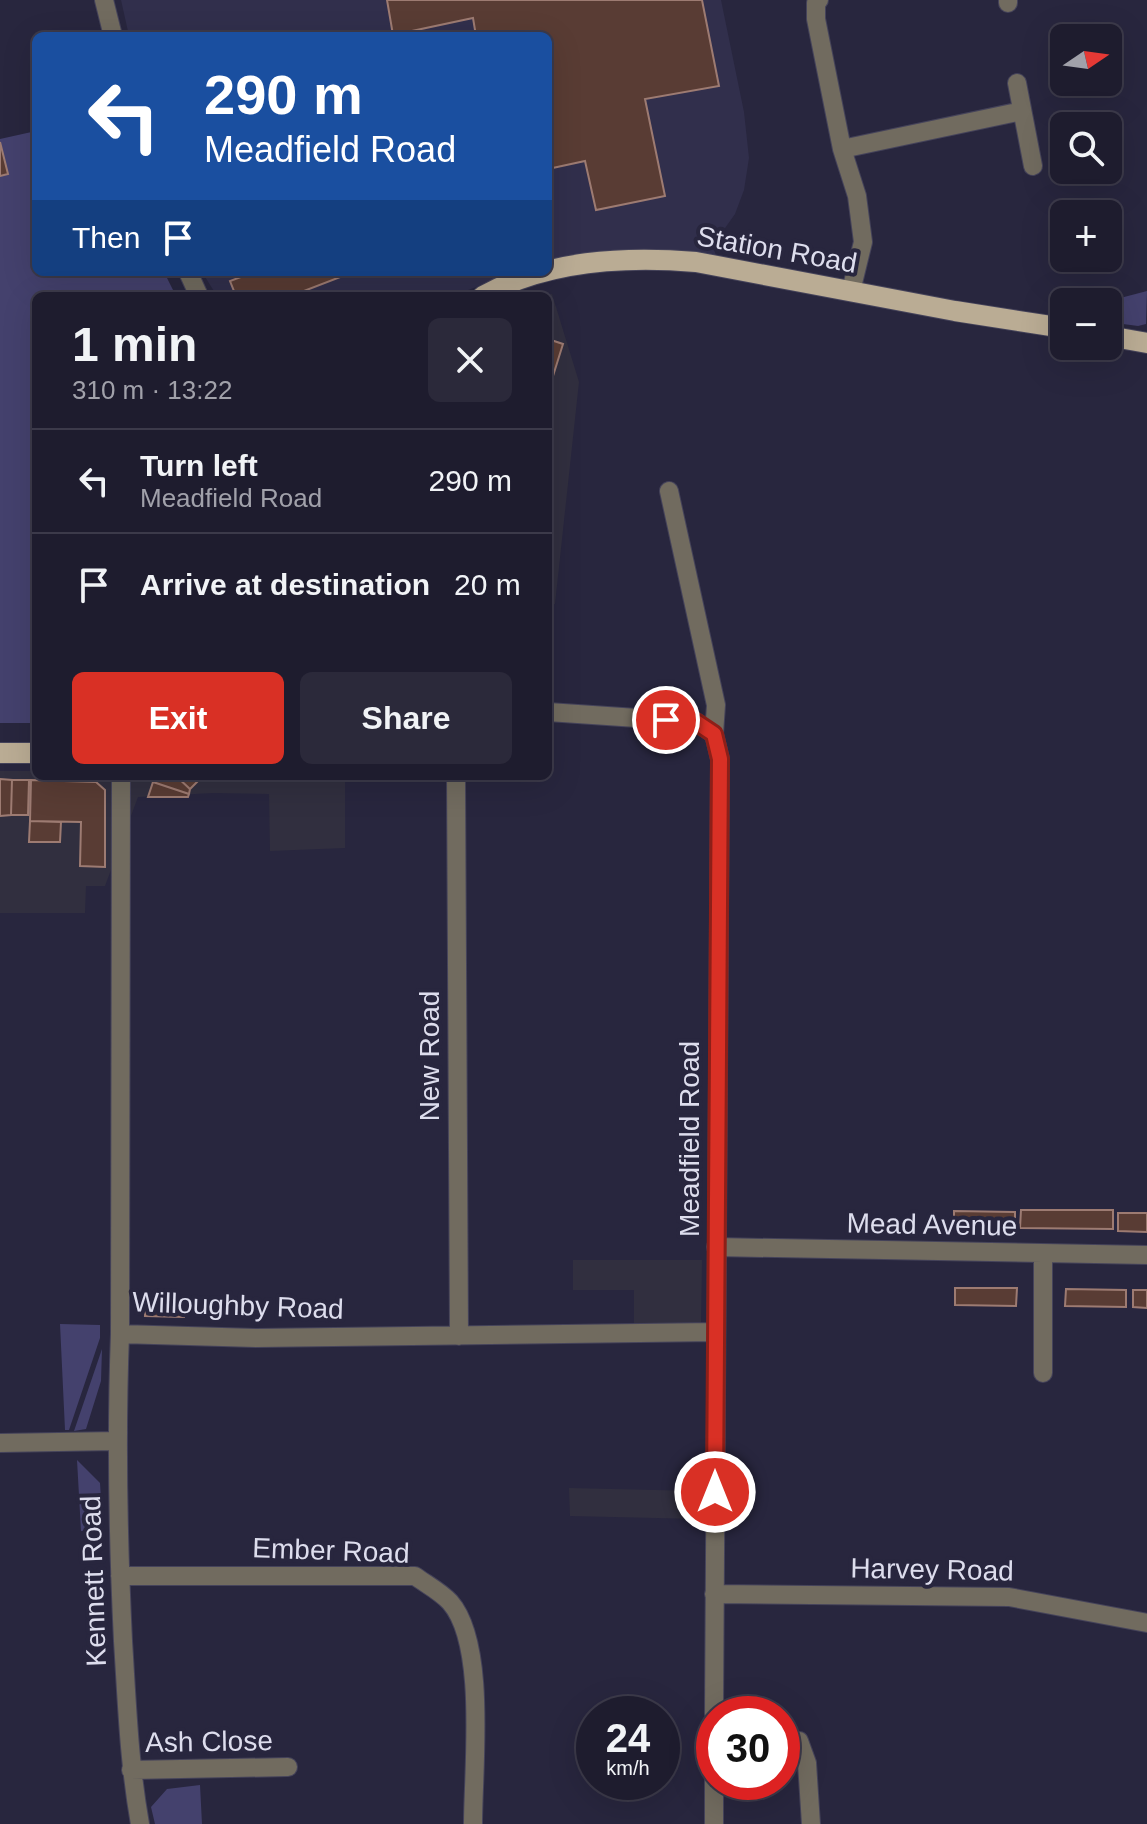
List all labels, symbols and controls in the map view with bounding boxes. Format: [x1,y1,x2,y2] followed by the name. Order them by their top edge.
[1050,24,1122,96] north arrow
[1050,24,1122,360] map controls
[204,63,363,126] text: 290 m
[72,64,176,168] icon: left
[1050,112,1122,184] button: search
[204,129,456,170] text: Meadfield Road
[1050,200,1122,272] button: +
[156,216,200,260] icon: arrive
[695,220,859,279] street label: Station Road
[72,221,140,254] text: Then
[1050,288,1122,360] button: −
[72,318,197,371] text: 1 min
[428,318,512,402] button: close
[72,375,232,405] text: 310 m · 13:22
[140,449,258,482] text: Turn left
[72,459,116,503] icon: left
[429,464,512,497] text: 290 m
[140,483,322,513] text: Meadfield Road
[72,563,116,607] icon: arrive
[140,568,430,601] text: Arrive at destination
[454,568,521,601] text: 20 m
[72,672,284,764] button: Exit
[300,672,512,764] button: Share
[632,686,700,754] pin
[644,698,688,742] icon: arrive
[414,991,445,1121] street label: New Road
[674,1041,705,1237] street label: Meadfield Road
[846,1208,1018,1241] street label: Mead Avenue
[132,1286,344,1325] street label: Willoughby Road
[673,1450,757,1534] position arrow
[75,1495,112,1667] street label: Kennett Road
[252,1532,410,1569] street label: Ember Road
[850,1553,1014,1586] street label: Harvey Road
[696,1696,800,1800] speed limit sign: 30
[606,1716,650,1760] text: 24
[145,1725,273,1758] street label: Ash Close
[606,1757,650,1779] text: km/h

